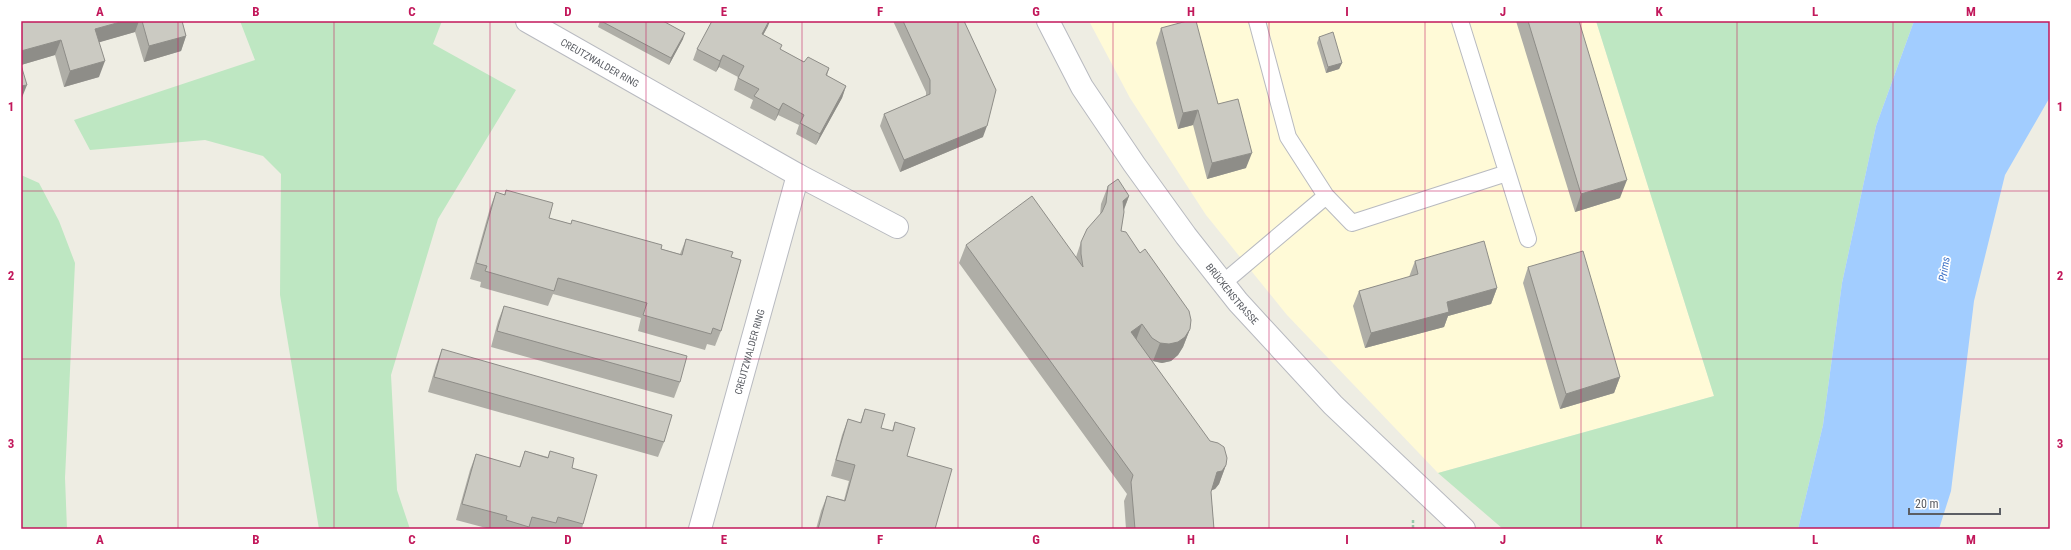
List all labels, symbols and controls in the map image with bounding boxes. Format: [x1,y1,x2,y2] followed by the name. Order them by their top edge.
[96,4,104,19] text: A
[252,4,260,19] text: B
[408,4,416,19] text: C
[564,4,572,19] text: D
[721,4,728,19] text: E
[877,4,883,19] text: F
[1032,4,1040,19] text: G
[1187,4,1195,19] text: H
[1345,4,1349,19] text: I
[1500,4,1506,19] text: J
[1655,4,1663,19] text: K
[1812,4,1818,19] text: L
[1966,4,1976,19] text: M
[559,36,641,90] street label: CREUTZWALDER RING
[8,99,14,114] text: 1
[2057,99,2063,114] text: 1
[1936,256,1953,282] water label: Prims
[1204,261,1261,327] street label: BRÜCKENSTRASSE
[8,268,15,283] text: 2
[2057,268,2064,283] text: 2
[732,308,767,396] street label: CREUTZWALDER RING
[8,436,14,451] text: 3
[2057,436,2063,451] text: 3
[1909,490,2000,516] scale bar
[1915,497,1939,511] text: 20 m
[96,532,104,547] text: A
[252,532,260,547] text: B
[408,532,416,547] text: C
[564,532,572,547] text: D
[721,532,728,547] text: E
[877,532,883,547] text: F
[1032,532,1040,547] text: G
[1187,532,1195,547] text: H
[1345,532,1349,547] text: I
[1500,532,1506,547] text: J
[1655,532,1663,547] text: K
[1812,532,1818,547] text: L
[1966,532,1976,547] text: M

